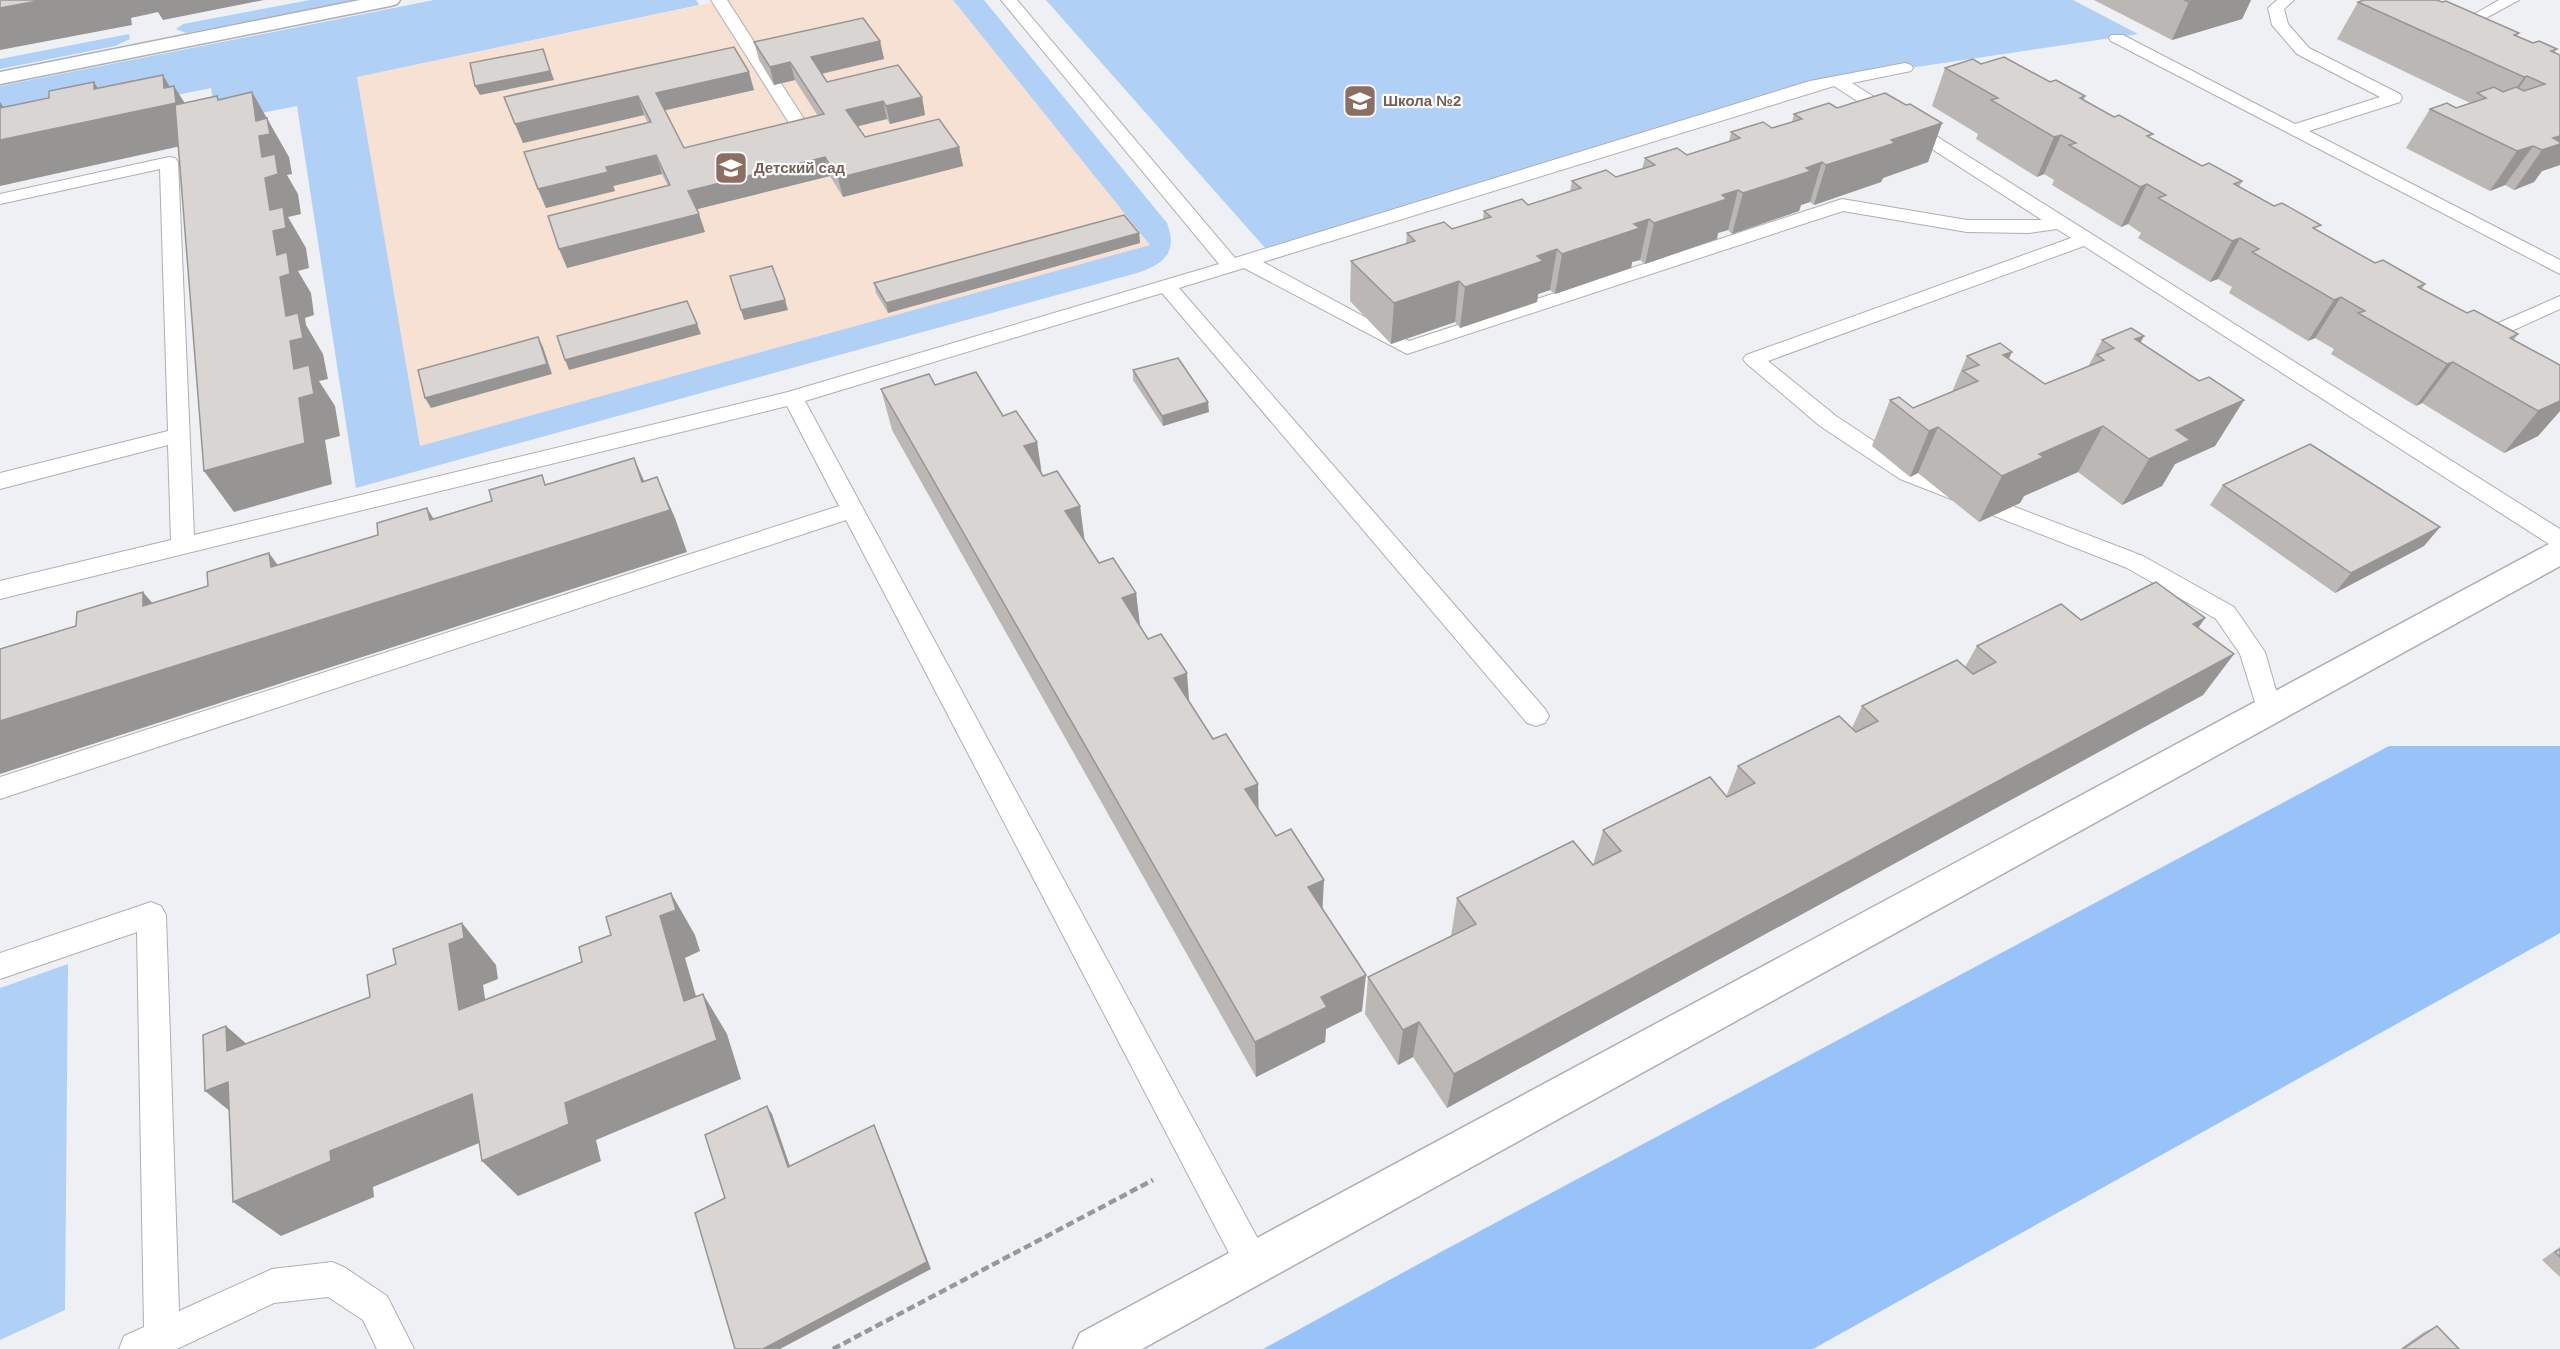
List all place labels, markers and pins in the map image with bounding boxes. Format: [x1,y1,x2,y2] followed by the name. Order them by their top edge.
[1342,83,1378,119] school or university icon: Школа №2
[1383,92,1461,109] place label: Школа №2
[713,150,749,186] school or university icon: Детский сад
[754,159,845,176] place label: Детский сад

